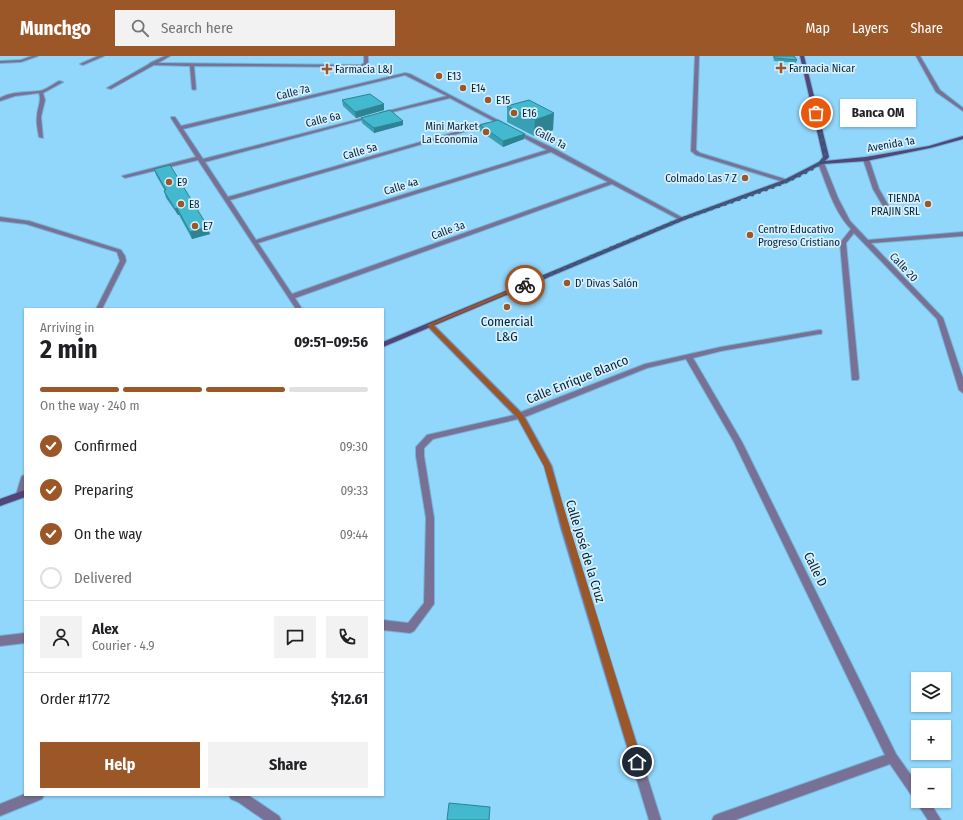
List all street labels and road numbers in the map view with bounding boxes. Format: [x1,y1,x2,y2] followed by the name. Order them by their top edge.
[275,82,311,103] street label: Calle 7a
[304,109,342,130] street label: Calle 6a
[533,125,569,152] street label: Calle 1a
[866,134,916,155] street label: Avenida 1a
[342,140,379,163] street label: Calle 5a
[382,175,420,198] street label: Calle 4a
[430,218,467,243] street label: Calle 3a
[887,250,921,285] street label: Calle 20
[524,352,631,407] street label: Calle Enrique Blanco
[563,498,608,604] street label: Calle José de la Cruz
[801,550,830,589] street label: Calle D

